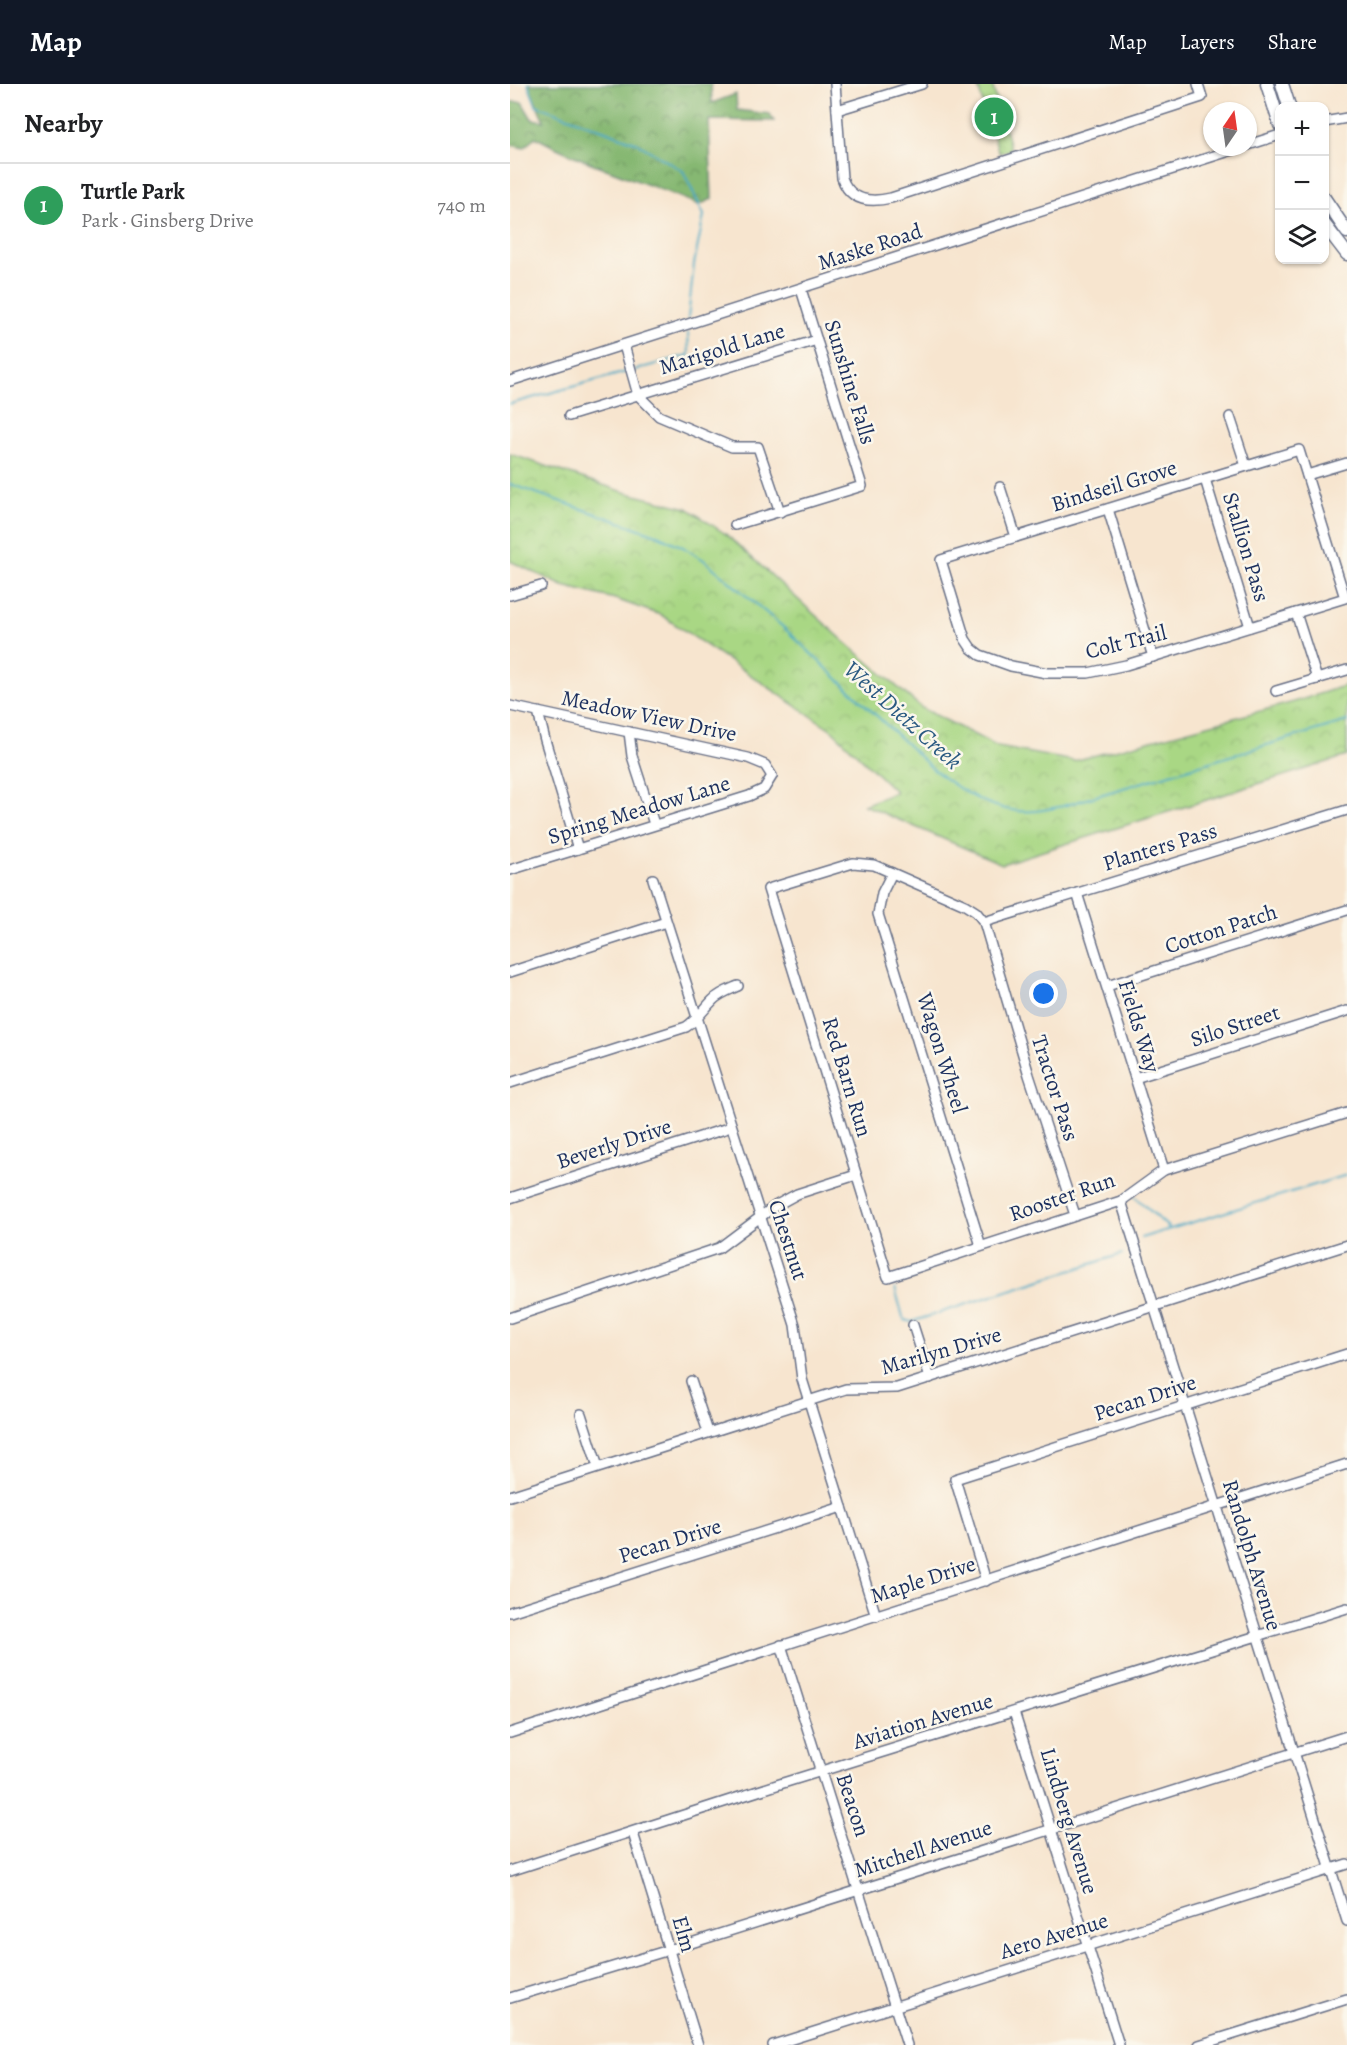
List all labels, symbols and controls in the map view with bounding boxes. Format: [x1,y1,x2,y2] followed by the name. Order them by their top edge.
[30,23,82,61] text: Map
[1108,28,1147,56] text: Map
[1180,28,1235,56] text: Layers
[1268,28,1317,56] text: Share
[974,94,1014,140] pin: 1
[1203,102,1257,156] north arrow
[1275,102,1329,264] map controls
[1275,102,1329,156] button: +
[24,106,103,141] text: Nearby
[1275,156,1329,210] button: −
[81,177,185,207] text: Turtle Park
[40,192,47,219] text: 1
[437,192,486,219] text: 740 m
[81,207,254,234] text: Park · Ginsberg Drive
[1275,210,1329,264] button: layers
[814,216,926,278] street label: Maske Road
[655,316,789,382] street label: Marigold Lane
[817,316,883,448] street label: Sunshine Falls
[1047,453,1181,519] street label: Bindseil Grove
[1215,489,1277,605] street label: Stallion Pass
[1082,617,1170,667] street label: Colt Trail
[837,653,969,777] water label: West Dietz Creek
[559,683,739,749] street label: Meadow View Drive
[544,768,734,852] street label: Spring Meadow Lane
[1099,815,1221,879] street label: Planters Pass
[1161,897,1281,961] street label: Cotton Patch
[1111,976,1167,1076] street label: Fields Way
[1029,979,1058,1008] your location
[909,988,975,1117] street label: Wagon Wheel
[1186,997,1284,1055] street label: Silo Street
[815,1013,879,1141] street label: Red Barn Run
[1024,1031,1086,1145] street label: Tractor Pass
[553,1111,675,1177] street label: Beverly Drive
[1005,1165,1119,1229] street label: Rooster Run
[761,1196,815,1284] street label: Chestnut
[877,1319,1005,1383] street label: Marilyn Drive
[1090,1367,1200,1429] street label: Pecan Drive
[1215,1476,1289,1634] street label: Randolph Avenue
[615,1511,725,1571] street label: Pecan Drive
[866,1549,980,1611] street label: Maple Drive
[848,1685,997,1757] street label: Aviation Avenue
[1032,1744,1106,1898] street label: Lindberg Avenue
[829,1769,877,1841] street label: Beacon
[850,1813,996,1885] street label: Mitchell Avenue
[995,1905,1112,1967] street label: Aero Avenue
[665,1912,703,1956] street label: Elm

